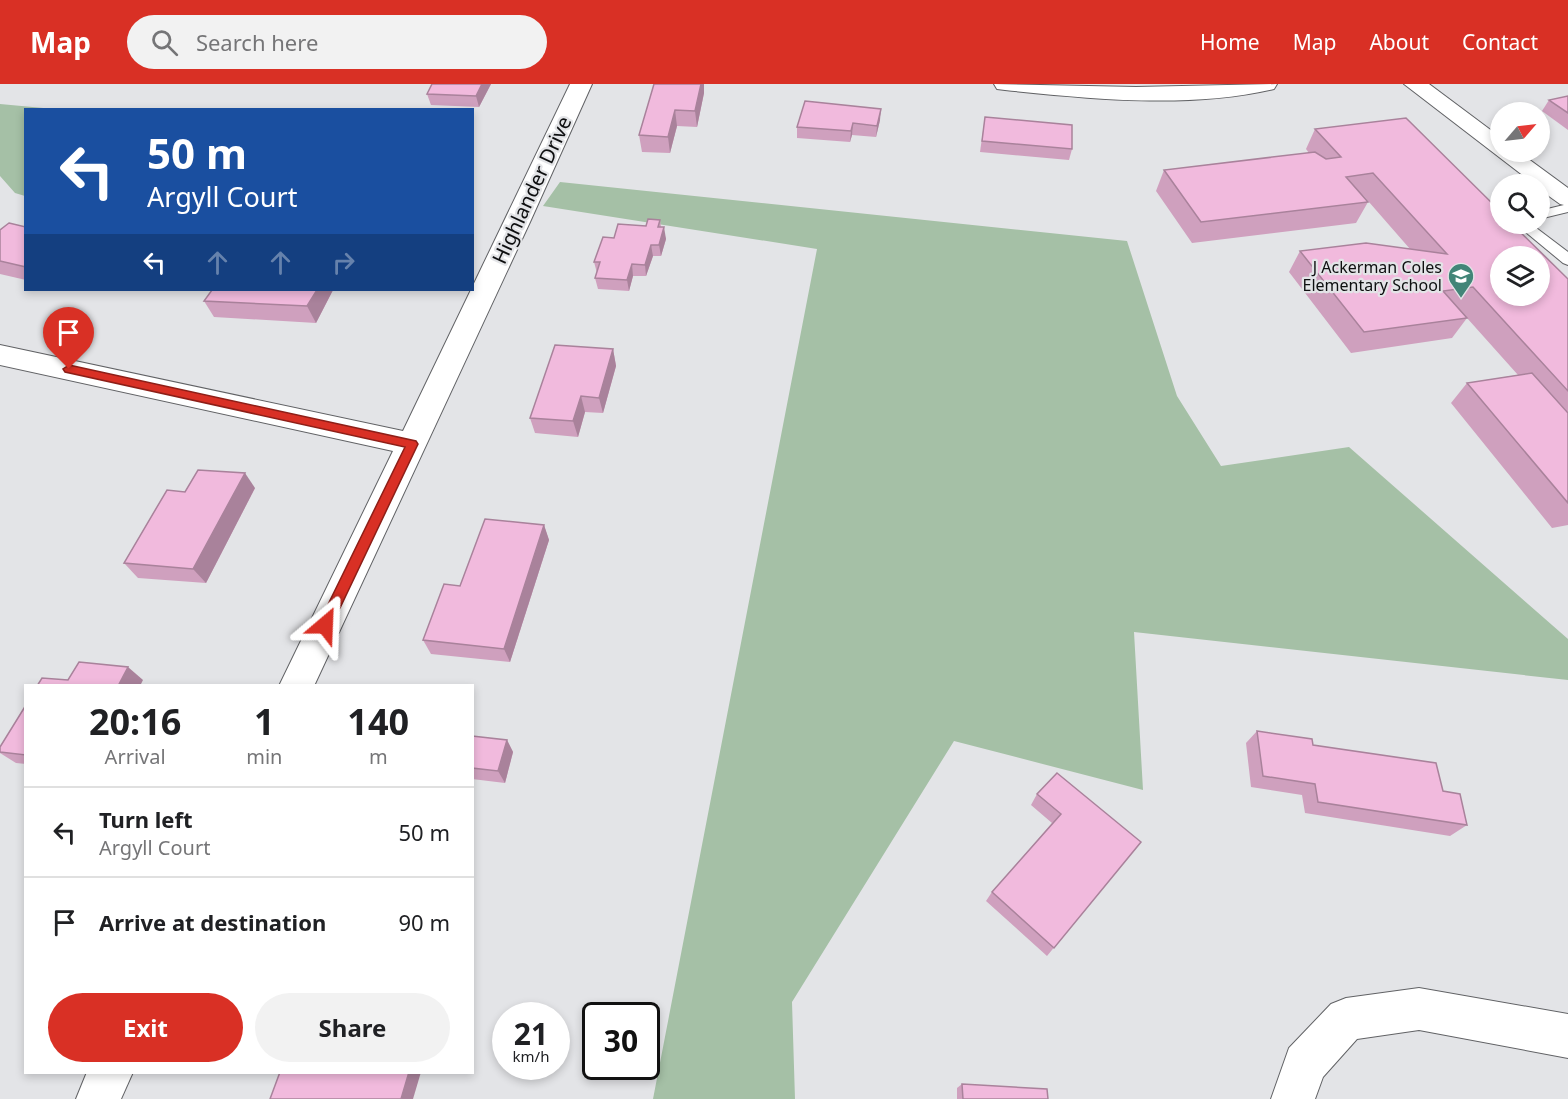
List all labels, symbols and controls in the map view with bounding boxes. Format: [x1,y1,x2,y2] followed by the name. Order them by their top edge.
[127,15,547,69] search box
[30,23,91,61] text: Map
[148,26,181,59] icon: search
[196,27,318,57] text: Search here
[1200,28,1260,56] text: Home
[1293,28,1336,56] text: Map
[1369,28,1429,56] text: About
[1462,28,1538,56] text: Contact
[1490,102,1550,162] north arrow
[1490,102,1550,306] map controls
[486,112,578,268] street label: Highlander Drive
[147,124,247,181] text: 50 m
[48,132,126,210] icon: left
[1490,174,1550,234] button: search
[147,178,297,215] text: Argyll Court
[138,246,171,279] icon: left
[201,246,234,279] icon: ahead
[264,246,297,279] icon: ahead
[327,246,360,279] icon: right
[1490,246,1550,306] button: layers
[1303,256,1442,296] place label: J Ackerman Coles Elementary School
[1446,261,1476,299] school or university icon: J Ackerman Coles Elementary School
[43,307,94,369] pin
[52,316,85,349] icon: arrive
[293,593,357,657] position arrow
[89,697,181,746] text: 20:16
[254,697,275,746] text: 1
[347,697,409,746] text: 140
[105,743,166,770] text: Arrival
[246,743,282,770] text: min
[369,743,388,770] text: m
[99,804,193,834] text: Turn left
[48,816,81,849] icon: left
[399,817,450,847] text: 50 m
[99,834,210,861] text: Argyll Court
[48,906,81,939] icon: arrive
[99,907,326,937] text: Arrive at destination
[399,907,450,937] text: 90 m
[48,993,243,1062] button: Exit
[255,993,450,1062] button: Share
[582,1002,660,1080] speed limit sign: 30
[514,1013,548,1054] text: 21
[513,1046,549,1066] text: km/h

